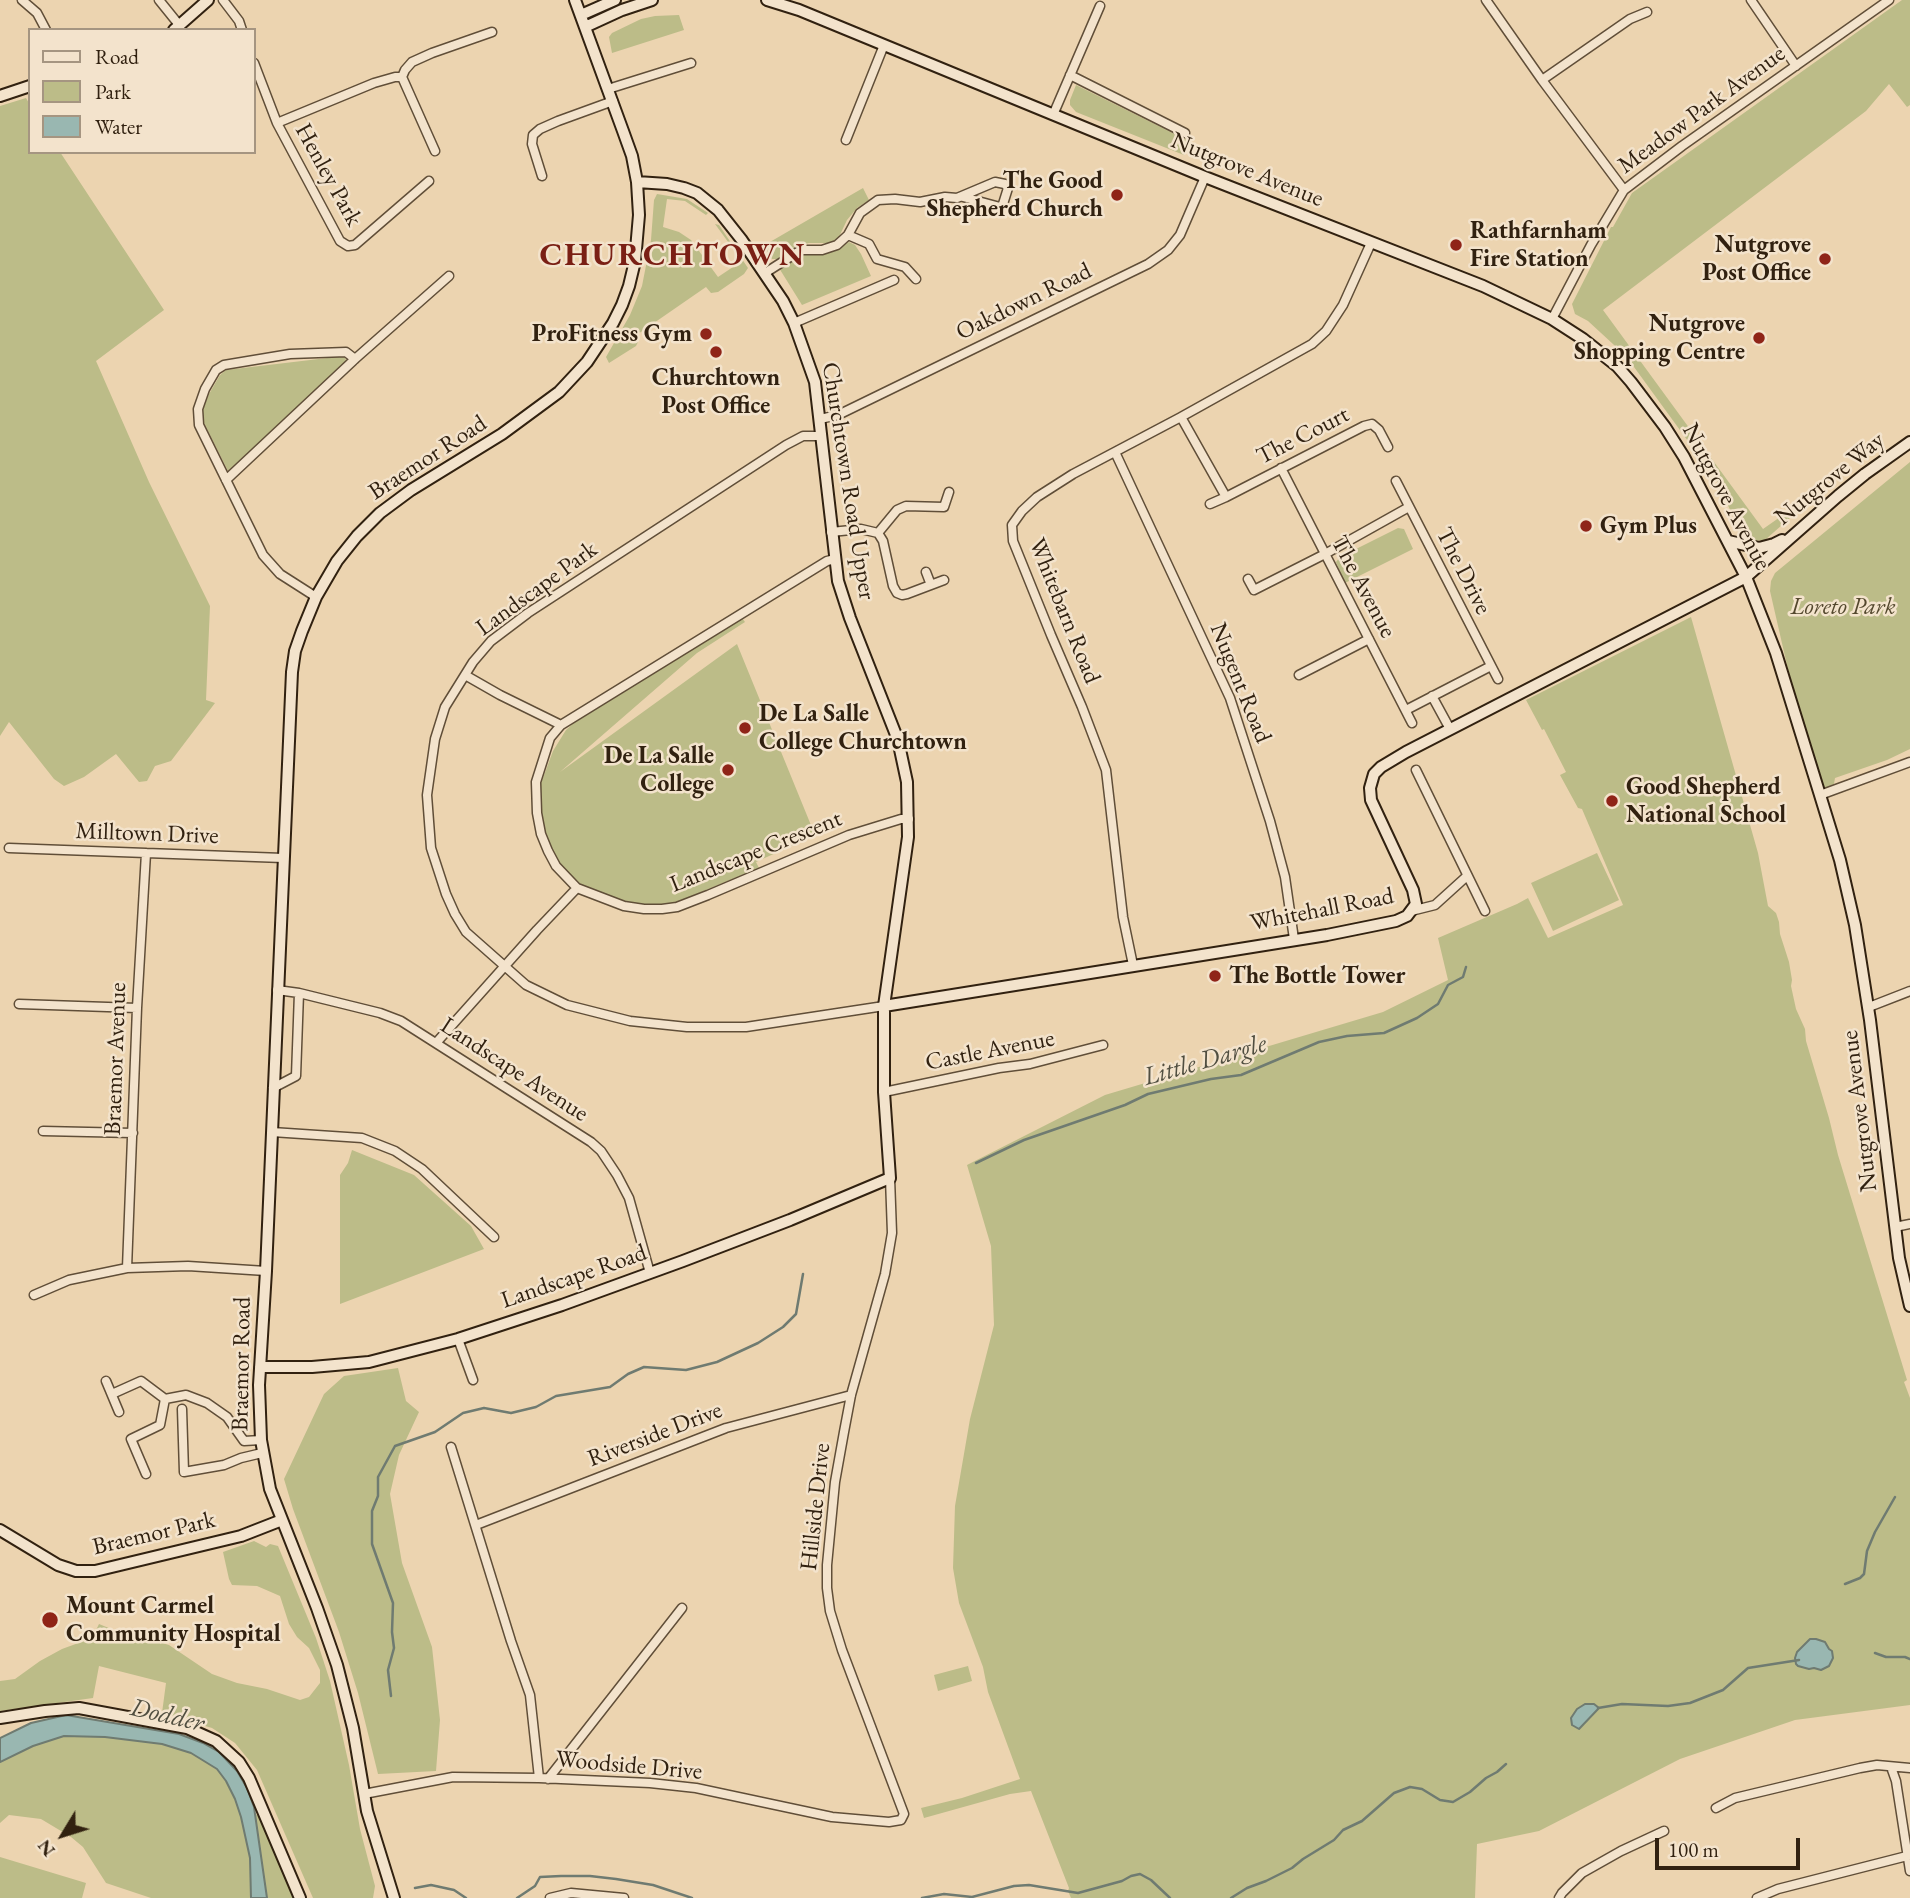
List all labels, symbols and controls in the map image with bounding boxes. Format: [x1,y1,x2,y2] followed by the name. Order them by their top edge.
[28,28,256,154] legend
[1613,40,1791,180] street label: Meadow Park Avenue
[95,43,139,70] text: Road
[95,78,131,105] text: Park
[95,113,142,140] text: Water
[288,119,368,231] street label: Henley Park
[1166,126,1328,214] street label: Nutgrove Avenue
[926,167,1103,223] place label: The Good Shepherd Church
[1109,187,1125,203] marker: The Good Shepherd Church
[1470,217,1607,273] place label: Rathfarnham Fire Station
[1702,231,1811,287] place label: Nutgrove Post Office
[541,237,805,275] district label: CHURCHTOWN
[1448,237,1464,253] marker: Rathfarnham Fire Station
[1817,251,1833,267] marker: Nutgrove Post Office
[952,257,1096,347] street label: Oakdown Road
[1574,310,1745,366] place label: Nutgrove Shopping Centre
[532,320,692,348] place label: ProFitness Gym
[698,326,714,342] marker: ProFitness Gym
[1751,330,1767,346] marker: Nutgrove Shopping Centre
[708,344,724,360] marker: Churchtown Post Office
[815,360,881,602] street label: Churchtown Road Upper
[652,364,780,420] place label: Churchtown Post Office
[1252,401,1354,471] street label: The Court
[364,409,492,507] street label: Braemor Road
[1675,419,1777,575] street label: Nutgrove Avenue
[1769,426,1891,532] street label: Nutgrove Way
[1600,512,1697,540] place label: Gym Plus
[1578,518,1594,534] marker: Gym Plus
[1429,523,1497,619] street label: The Drive
[1324,531,1402,643] street label: The Avenue
[1022,534,1106,688] street label: Whitebarn Road
[471,535,603,643] street label: Landscape Park
[1790,593,1896,621] park label: Loreto Park
[1203,619,1277,747] street label: Nugent Road
[759,700,967,756] place label: De La Salle College Churchtown
[737,720,753,736] marker: De La Salle College Churchtown
[604,742,714,798] place label: De La Salle College
[720,762,736,778] marker: De La Salle College
[1626,773,1786,829] place label: Good Shepherd National School
[1604,793,1620,809] marker: Good Shepherd National School
[666,804,846,900] street label: Landscape Crescent
[75,817,219,851] street label: Milltown Drive
[1248,882,1396,938] street label: Whitehall Road
[1229,962,1405,990] place label: The Bottle Tower
[1207,968,1223,984] marker: The Bottle Tower
[99,982,133,1136] street label: Braemor Avenue
[435,1011,593,1129] street label: Landscape Avenue
[923,1024,1057,1078] street label: Castle Avenue
[1140,1028,1270,1094] water label: Little Dargle
[1836,1029,1884,1193] street label: Nutgrove Avenue
[497,1239,651,1315] street label: Landscape Road
[226,1296,258,1432] street label: Braemor Road
[584,1396,726,1474] street label: Riverside Drive
[795,1442,837,1572] street label: Hillside Drive
[90,1506,218,1562] street label: Braemor Park
[66,1592,281,1648] place label: Mount Carmel Community Hospital
[40,1610,60,1630] marker: Mount Carmel Community Hospital
[127,1692,207,1740] water label: Dodder
[555,1745,703,1787] street label: Woodside Drive
[28,1800,98,1870] north arrow
[1658,1825,1803,1869] scale bar
[31,1834,61,1862] text: N
[1668,1836,1719,1863] text: 100 m

